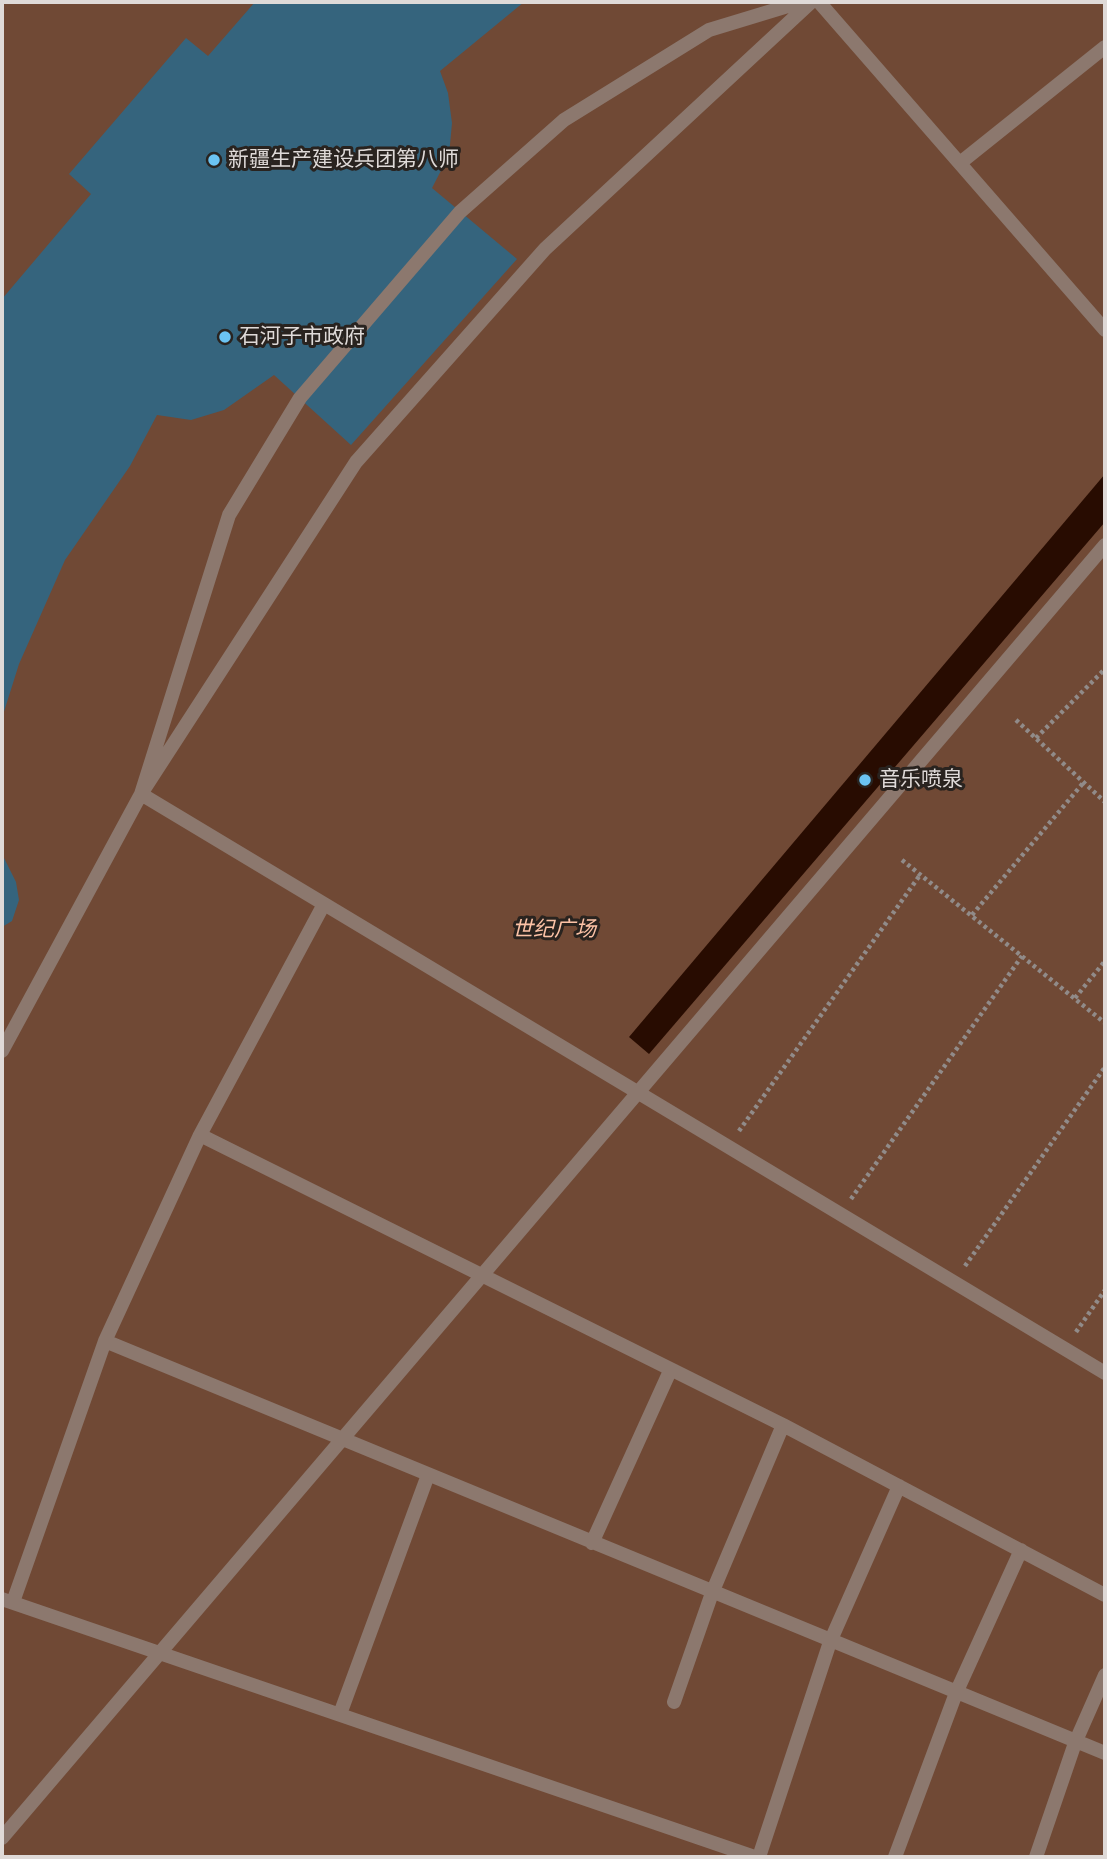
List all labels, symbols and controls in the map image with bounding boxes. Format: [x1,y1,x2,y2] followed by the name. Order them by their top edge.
[228,147,459,173] place label: 新疆生产建设兵团第八师
[206,152,222,168] marker: 新疆生产建设兵团第八师
[239,324,365,350] place label: 石河子市政府
[217,329,233,345] marker: 石河子市政府
[879,767,963,793] place label: 音乐喷泉
[857,772,873,788] marker: 音乐喷泉
[512,917,596,943] park label: 世纪广场

